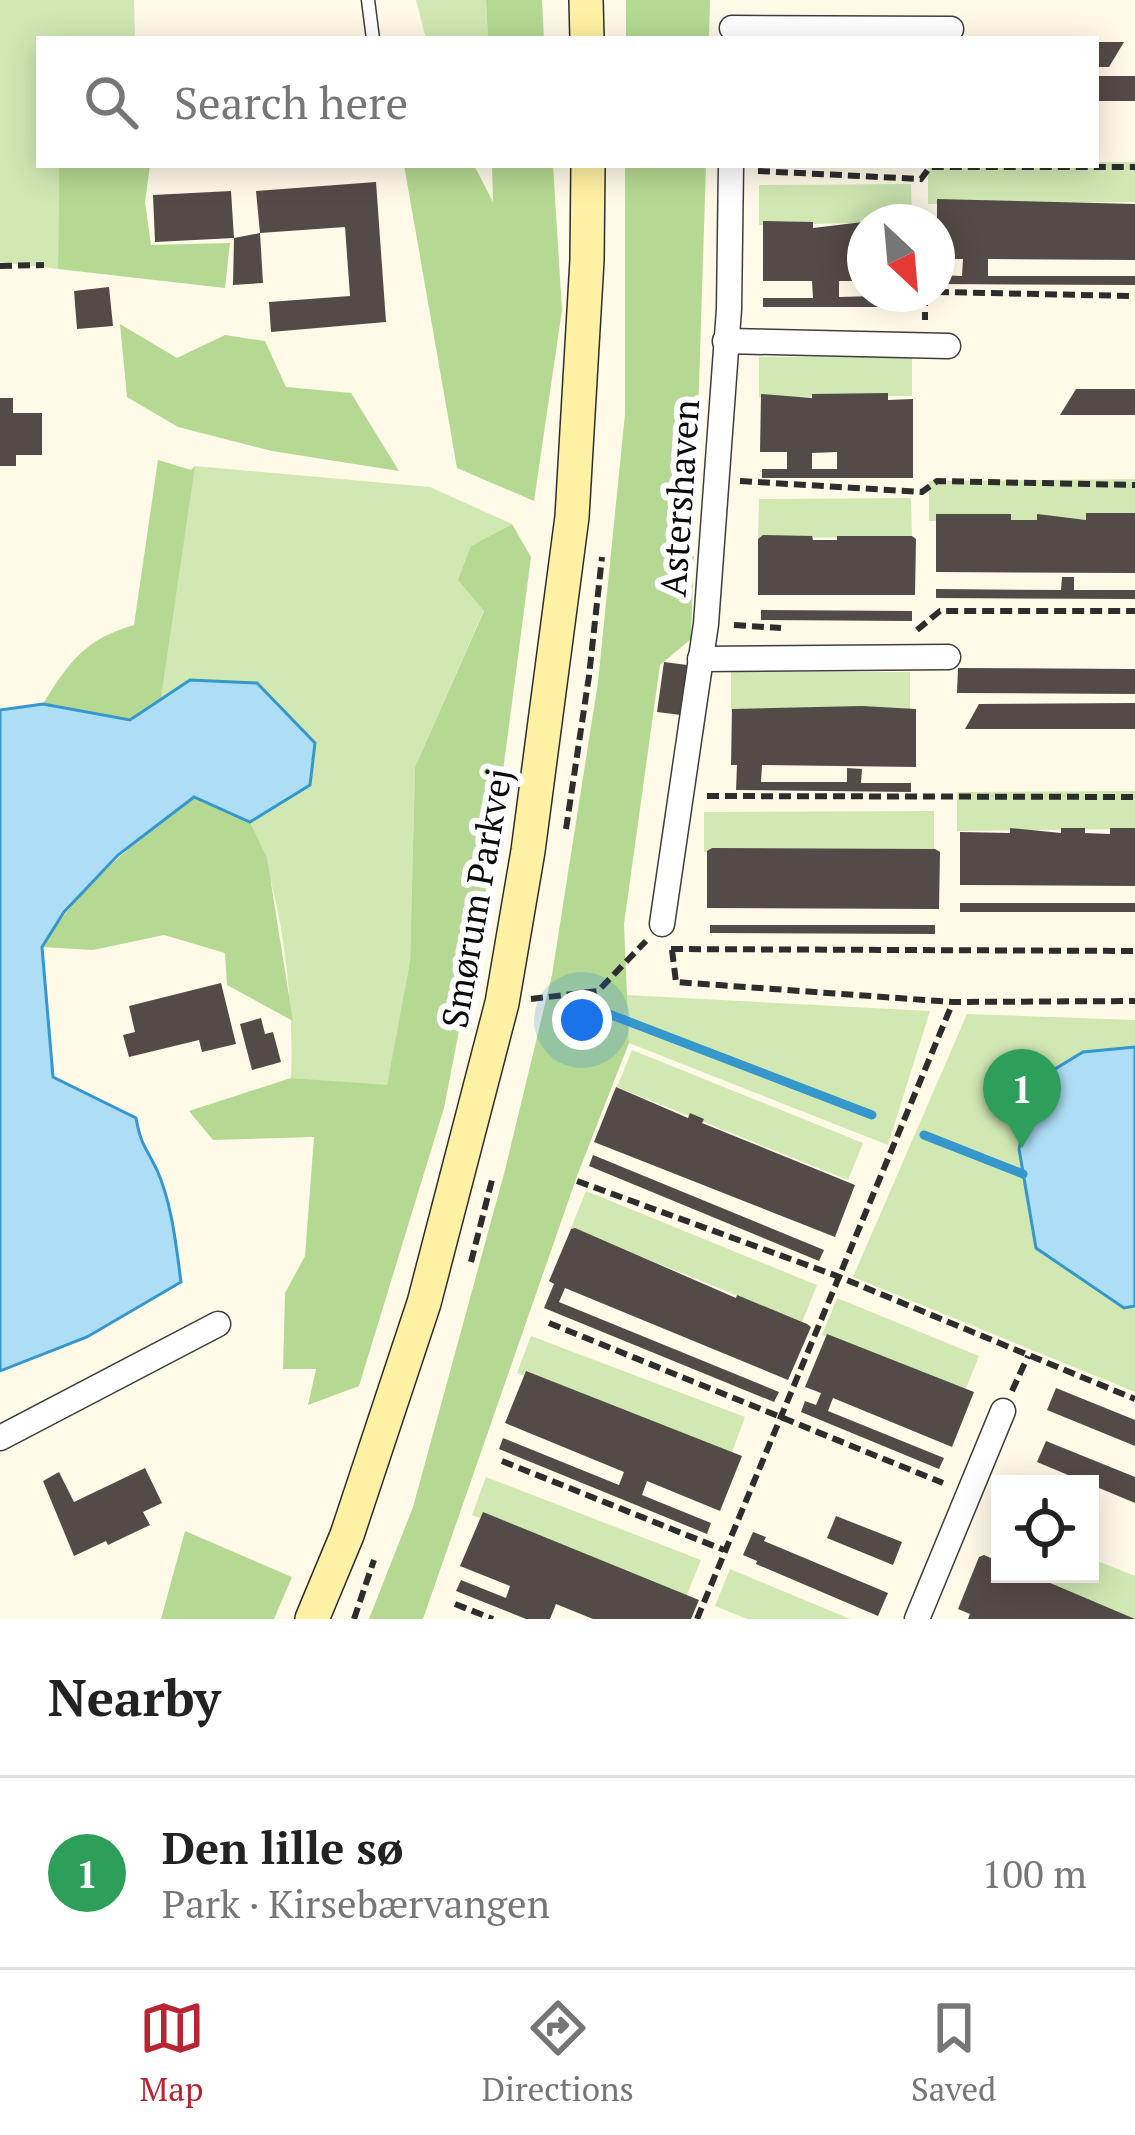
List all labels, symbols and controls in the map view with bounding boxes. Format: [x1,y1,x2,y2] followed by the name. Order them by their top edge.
[36,36,1099,168] search box
[78,69,144,135] icon: search
[174,72,408,132] text: Search here
[847,204,955,312] north arrow
[649,398,709,598] street label: Astershaven
[430,765,522,1031] street label: Smørum Parkvej
[552,990,612,1050] your location
[983,1049,1061,1148] pin: 1
[991,1475,1099,1583] map controls
[991,1475,1099,1583] button: locate
[48,1663,221,1731] text: Nearby
[162,1817,404,1877] text: Den lille sø
[76,1847,98,1899] text: 1
[982,1847,1087,1899] text: 100 m
[162,1877,550,1929] text: Park · Kirsebærvangen
[139,1995,205,2110] tab: Map
[482,1995,634,2110] tab: Directions
[911,1995,996,2110] tab: Saved

